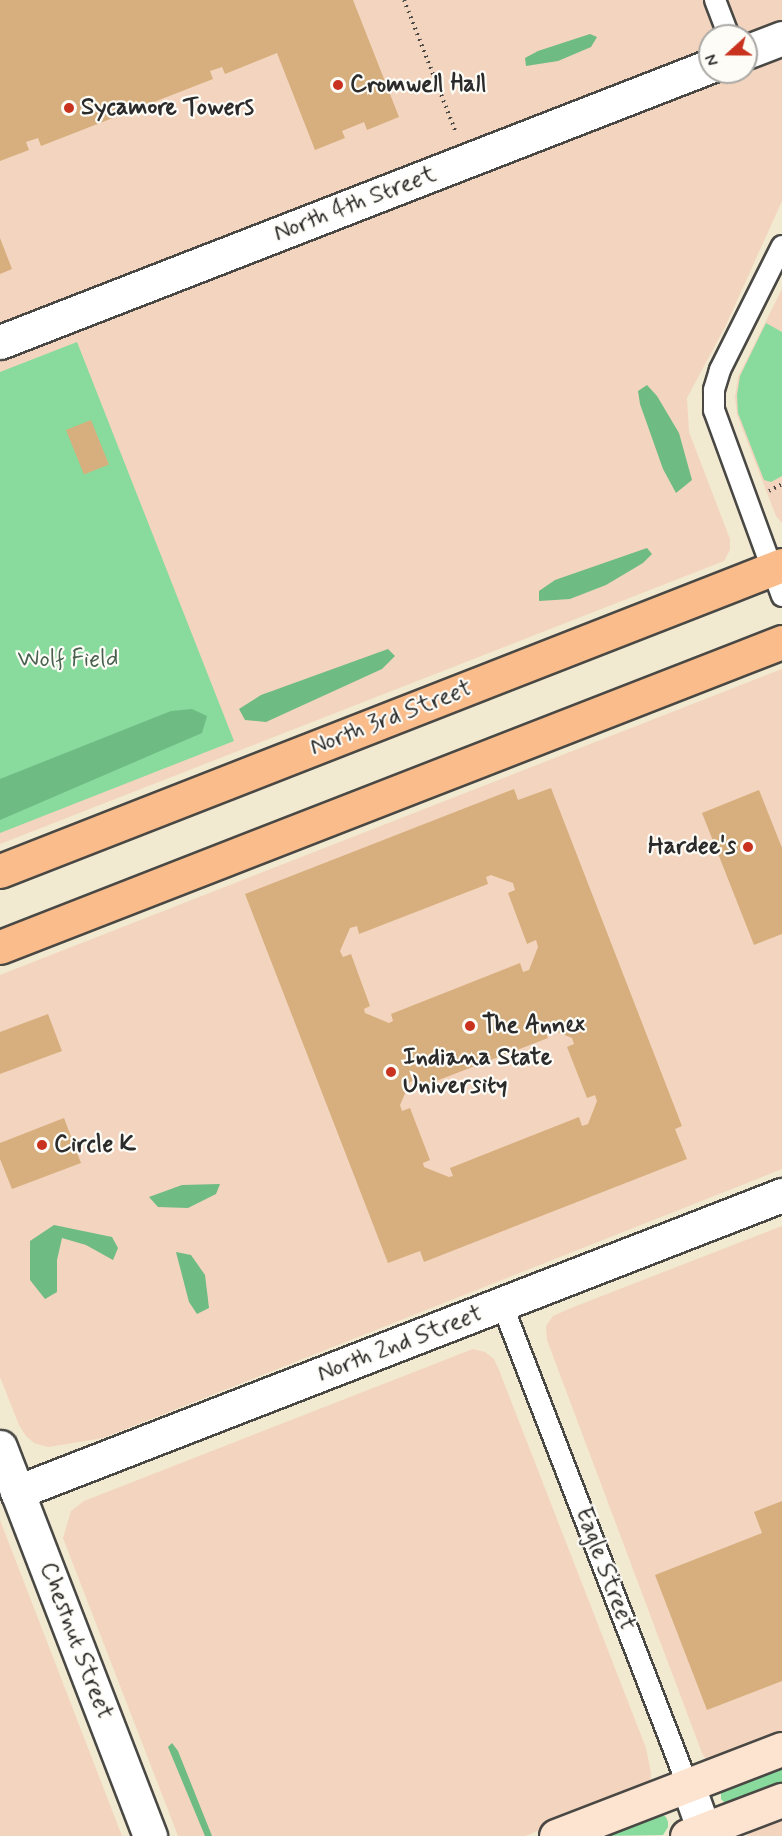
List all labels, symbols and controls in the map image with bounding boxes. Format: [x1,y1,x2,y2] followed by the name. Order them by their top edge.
[698,24,758,84] north arrow
[701,51,724,69] text: N
[350,71,489,99] place label: Cromwell Hall
[331,78,345,92] marker: Cromwell Hall
[81,94,253,122] place label: Sycamore Towers
[62,101,76,115] marker: Sycamore Towers
[270,160,440,248] street label: North 4th Street
[18,646,118,674] park label: Wolf Field
[307,674,475,762] street label: North 3rd Street
[648,833,736,861] place label: Hardee's
[741,840,755,854] marker: Hardee's
[482,1012,586,1040] place label: The Annex
[463,1019,477,1033] marker: The Annex
[403,1044,553,1100] place label: Indiana State University
[384,1065,398,1079] marker: Indiana State University
[54,1131,137,1159] place label: Circle K
[35,1138,49,1152] marker: Circle K
[314,1300,486,1388] street label: North 2nd Street
[569,1504,641,1634] street label: Eagle Street
[33,1559,119,1723] street label: Chestnut Street

